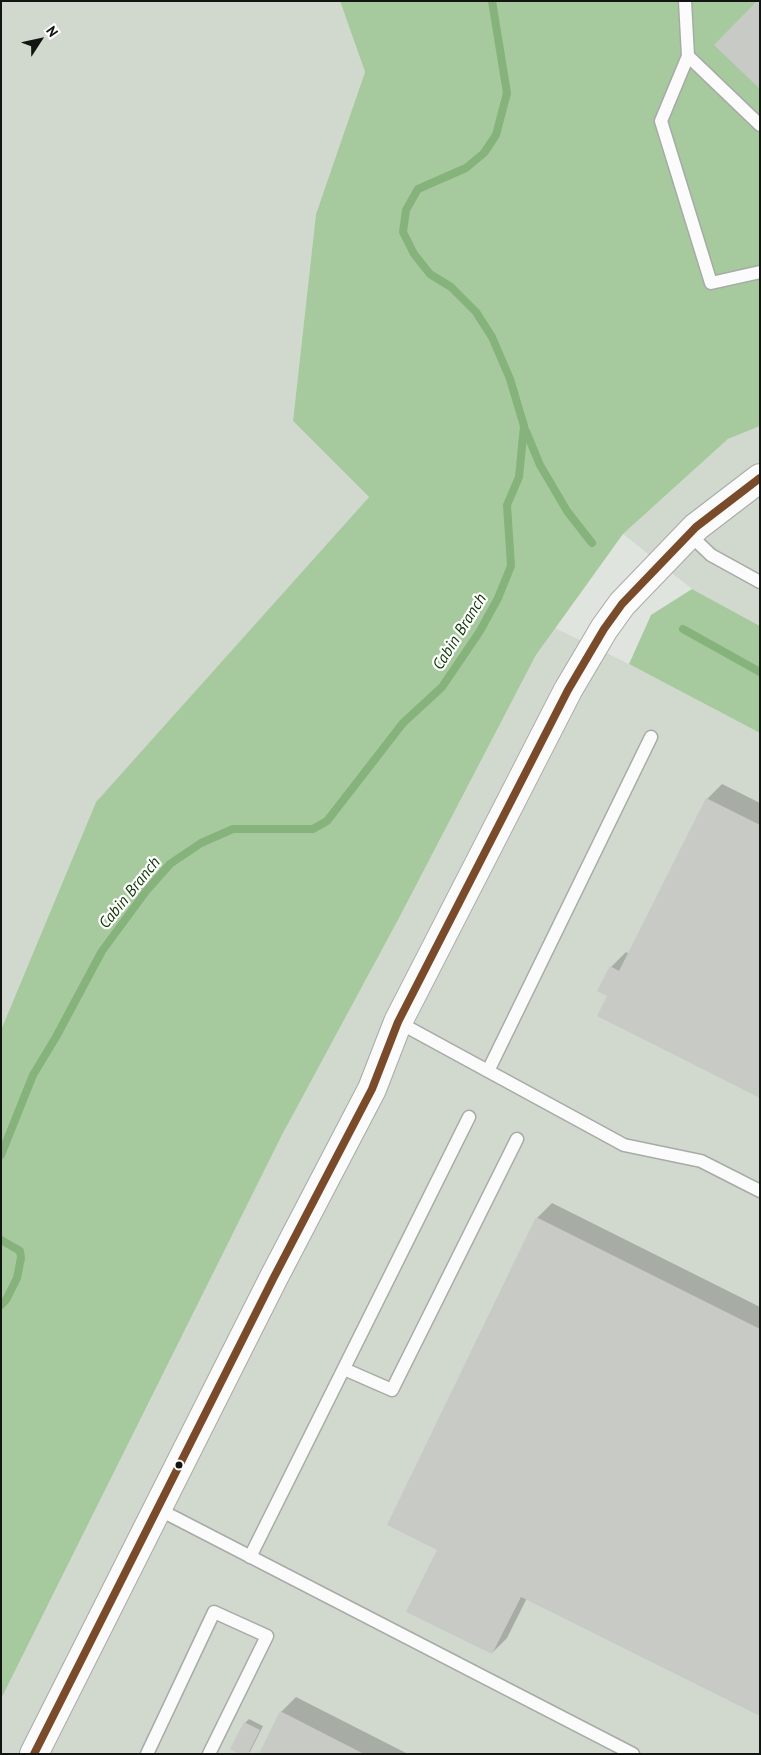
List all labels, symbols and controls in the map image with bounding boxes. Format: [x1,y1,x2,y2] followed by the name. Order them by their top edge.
[15,15,65,65] north arrow
[42,22,62,40] text: N
[429,590,491,674] water label: Cabin Branch
[95,853,165,933] water label: Cabin Branch
[174,1460,184,1470] unlabelled marker

